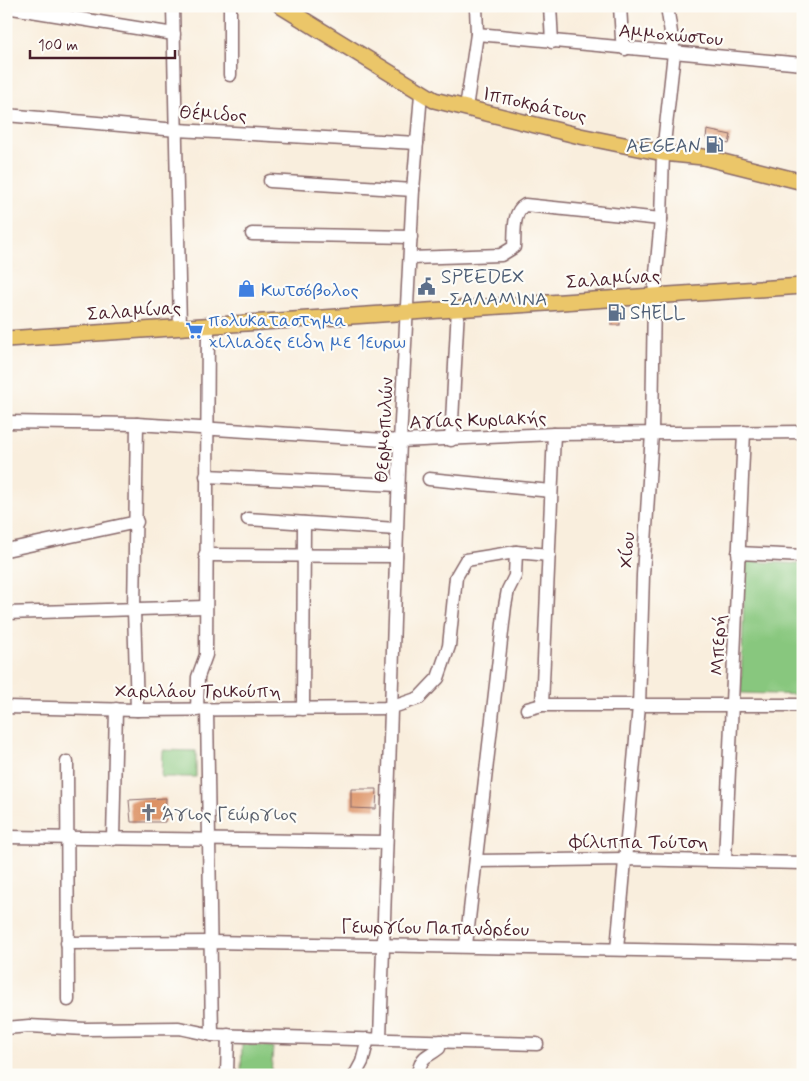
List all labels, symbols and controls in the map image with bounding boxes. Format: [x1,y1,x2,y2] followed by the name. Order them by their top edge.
[618,18,724,53] street label: Αμμοχώστου
[30,28,175,60] scale bar
[38,36,78,56] text: 100 m
[480,81,589,130] street label: Ιπποκράτους
[178,100,248,129] street label: Θέμιδος
[626,134,701,159] place label: AEGEAN
[705,135,725,155] fuel station icon: AEGEAN
[565,264,661,295] street label: Σαλαμίνας
[441,265,547,312] place label: SPEEDEX -ΣΑΛΑΜΙΝΑ
[417,277,437,297] public building icon: SPEEDEX -ΣΑΛΑΜΙΝΑ
[261,278,359,303] place label: Κωτσόβολος
[237,279,257,299] shop icon: Κωτσόβολος
[86,296,182,327] street label: Σαλαμίνας
[630,301,685,326] place label: SHELL
[606,302,626,322] fuel station icon: SHELL
[208,308,406,355] place label: πολυκαταστημα χιλιαδες ειδη με 1ευρω
[184,320,204,340] supermarket icon: πολυκαταστημα χιλιαδες ειδη με 1ευρω
[369,377,400,484] street label: Θερμοπυλών
[409,406,547,435] street label: Αγίας Κυριακής
[614,531,641,569] street label: Χίου
[705,614,732,676] street label: Μπερή
[115,679,281,704] street label: Χαριλάου Τρικούπη
[162,802,297,827] place label: Άγιος Γεώργιος
[138,803,158,823] church icon: Άγιος Γεώργιος
[569,830,709,855] street label: Φίλιππα Τούτση
[341,914,529,943] street label: Γεωργίου Παπανδρέου

